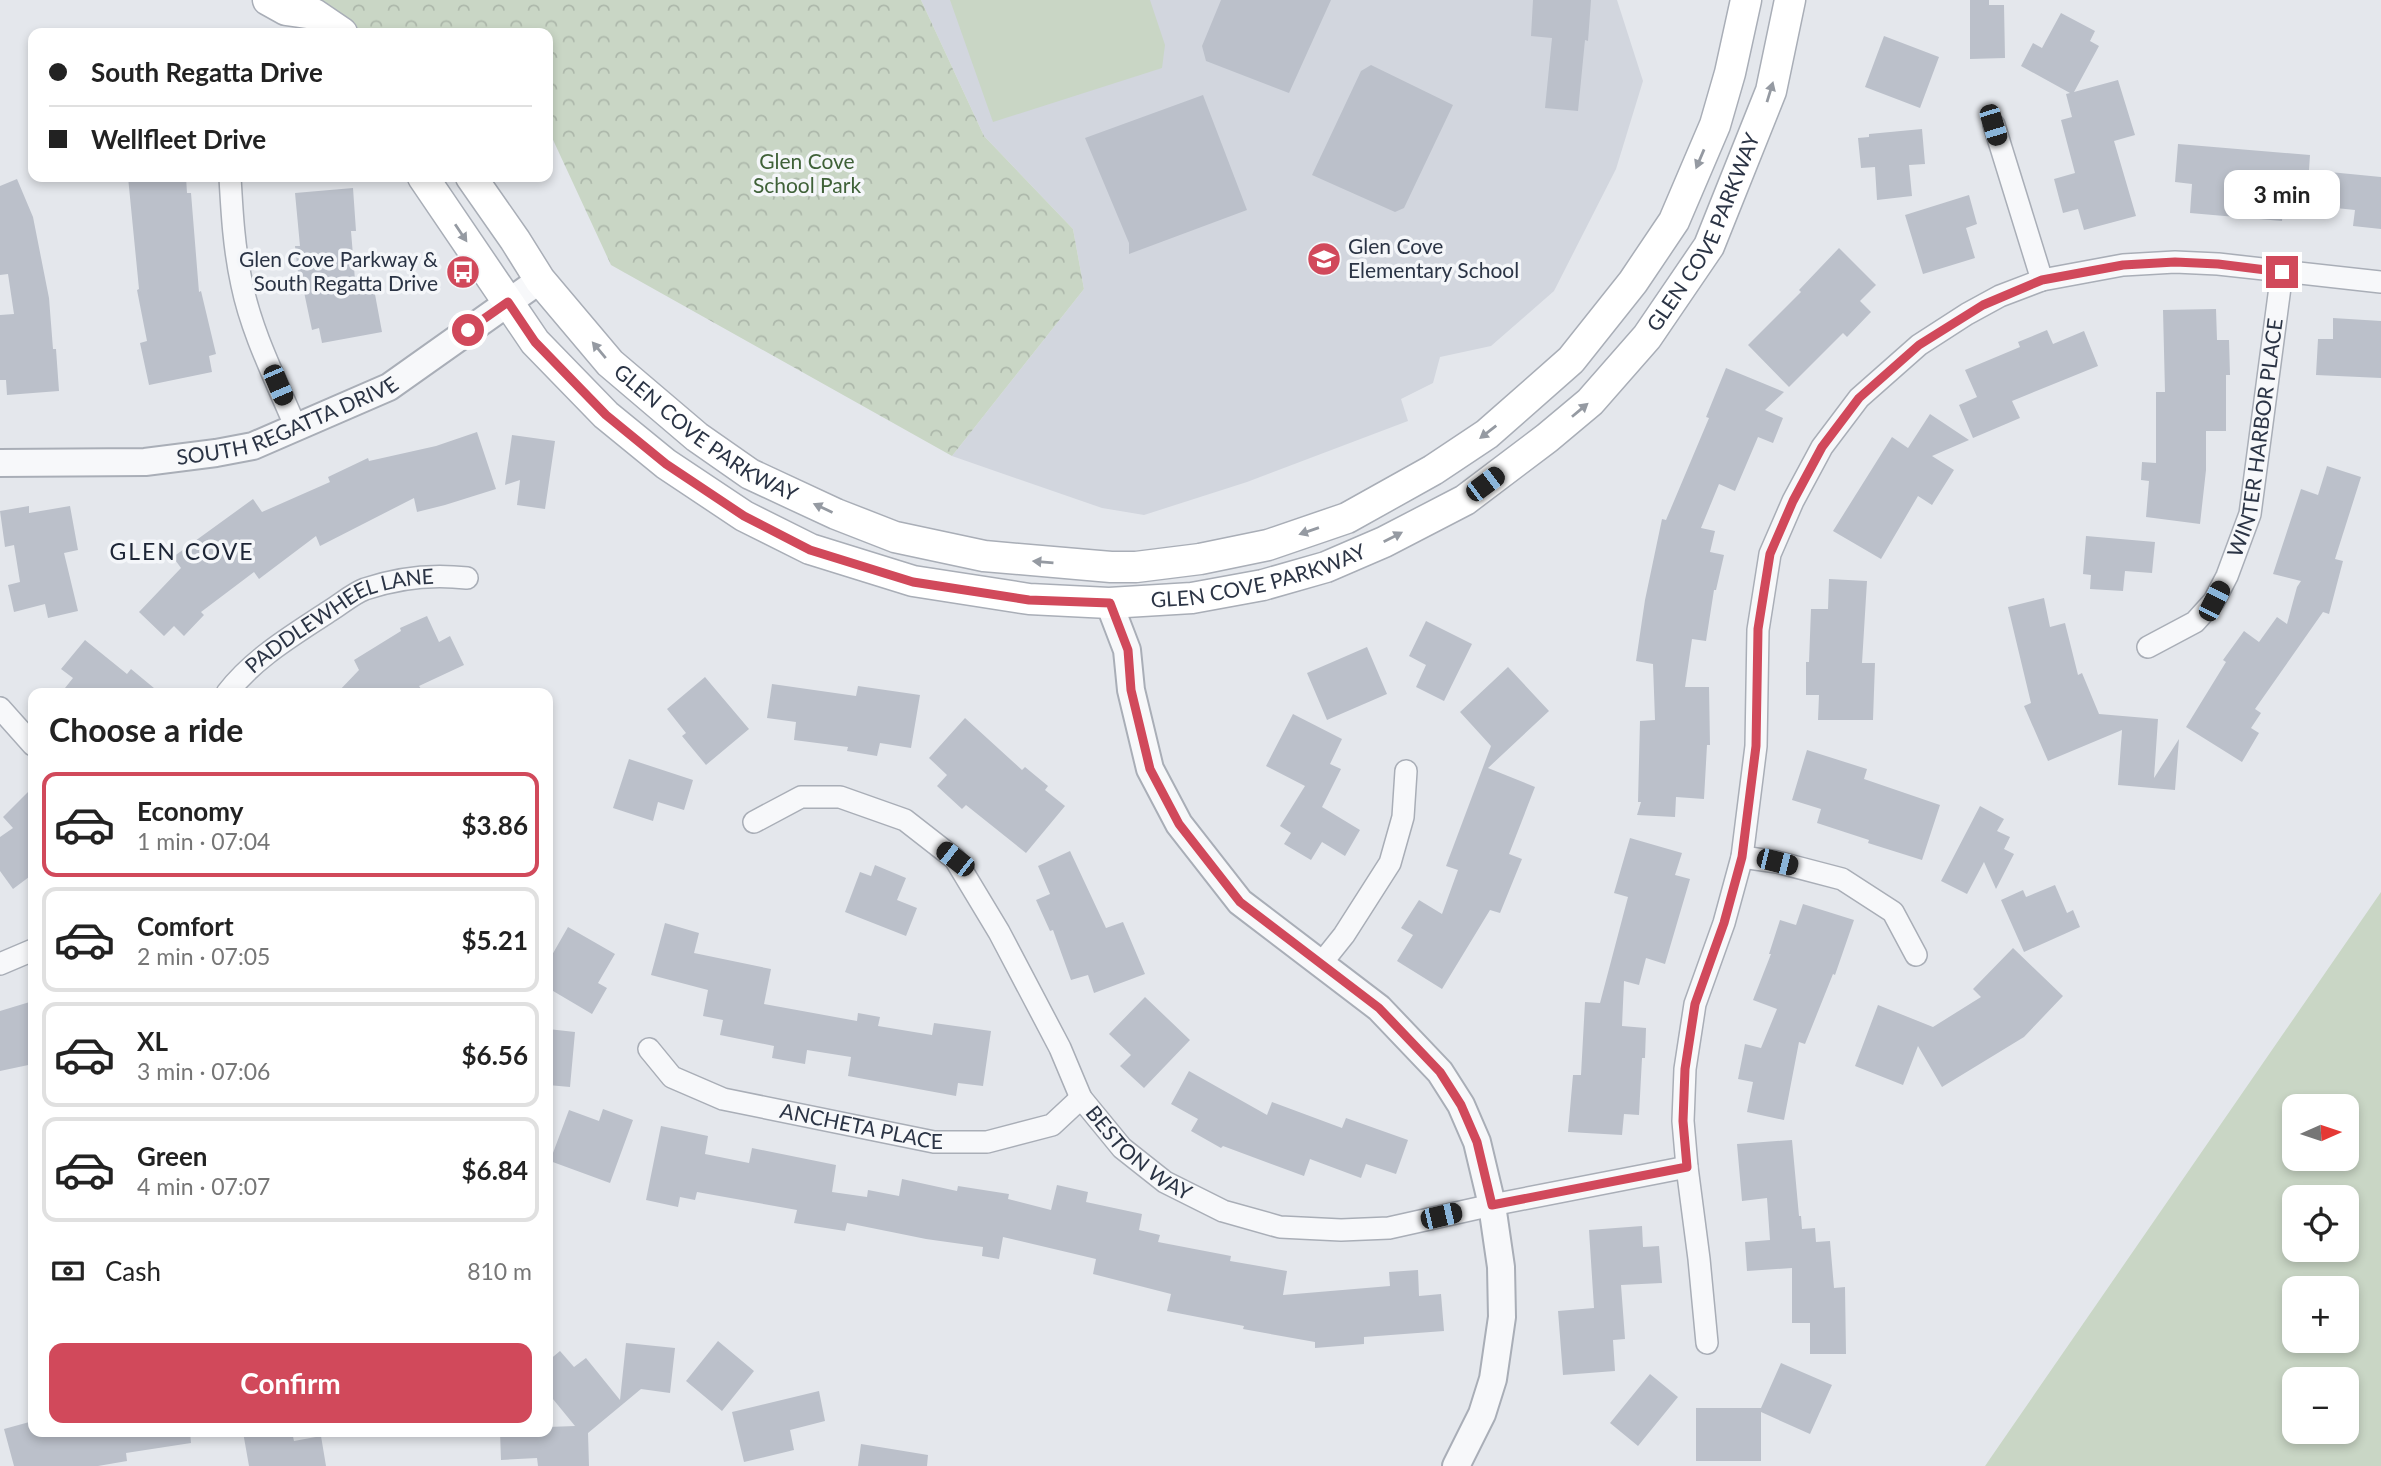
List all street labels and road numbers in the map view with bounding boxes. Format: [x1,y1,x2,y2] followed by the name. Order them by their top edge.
[1641,128,1764,336] street label: GLEN COVE PARKWAY
[2221,316,2287,560] street label: WINTER HARBOR PLACE
[610,358,803,506] street label: GLEN COVE PARKWAY
[175,371,402,469] street label: SOUTH REGATTA DRIVE
[1150,537,1370,611] street label: GLEN COVE PARKWAY
[239,563,434,677] street label: PADDLEWHEEL LANE
[778,1097,943,1153] street label: ANCHETA PLACE
[1081,1100,1197,1205] street label: BESTON WAY

